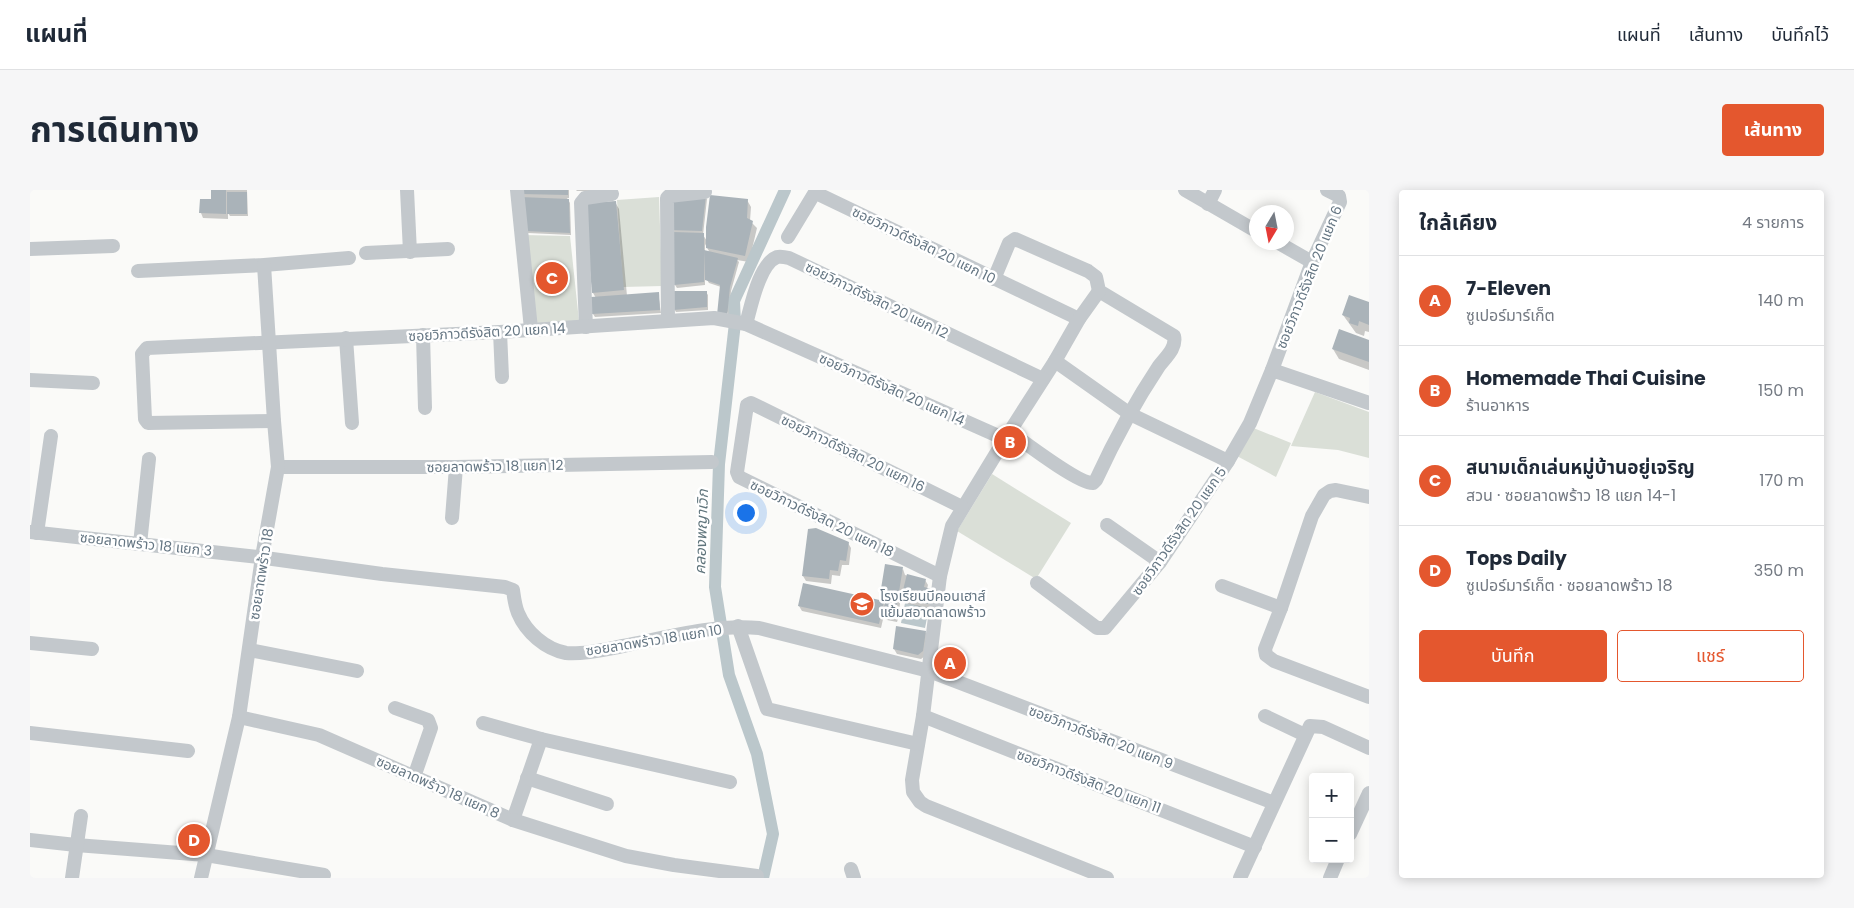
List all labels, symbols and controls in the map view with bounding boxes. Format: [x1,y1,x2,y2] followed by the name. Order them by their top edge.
[25,17,88,50] text: แผนที่
[1617,22,1661,47] text: แผนที่
[1689,22,1743,47] text: เส้นทาง
[1771,22,1829,47] text: บันทึกไว้
[1722,104,1824,156] button: เส้นทาง
[30,105,199,154] text: การเดินทาง
[849,201,999,289] street label: ซอยวิภาวดีรังสิต 20 แยก 10
[1271,202,1347,352] street label: ซอยวิภาวดีรังสิต 20 แยก 6
[1249,205,1294,250] north arrow
[1419,208,1497,237] text: ใกล้เคียง
[1742,211,1804,234] text: 4 รายการ
[802,257,952,343] street label: ซอยวิภาวดีรังสิต 20 แยก 12
[536,259,568,297] pin: C
[1466,275,1551,302] text: 7-Eleven
[1429,289,1441,312] text: A
[1758,289,1804,312] text: 140 m
[1466,304,1555,327] text: ซูเปอร์มาร์เก็ต
[408,318,566,346] street label: ซอยวิภาวดีรังสิต 20 แยก 14
[816,348,968,430] street label: ซอยวิภาวดีรังสิต 20 แยก 14
[1466,365,1706,392] text: Homemade Thai Cuisine
[1430,379,1440,402] text: B
[1758,379,1804,402] text: 150 m
[1466,394,1530,417] text: ร้านอาหาร
[778,409,928,497] street label: ซอยวิภาวดีรังสิต 20 แยก 16
[994,423,1026,461] pin: B
[1466,454,1695,481] text: สนามเด็กเล่นหมู่บ้านอยู่เจริญ
[426,455,564,477] street label: ซอยลาดพร้าว 18 แยก 12
[1127,463,1231,599] street label: ซอยวิภาวดีรังสิต 20 แยก 5
[1429,469,1441,492] text: C
[1759,469,1804,492] text: 170 m
[747,474,897,562] street label: ซอยวิภาวดีรังสิต 20 แยก 18
[1466,484,1676,507] text: สวน · ซอยลาดพร้าว 18 แยก 14-1
[689,488,713,575] water label: คลองพญาเวิก
[733,500,759,526] your location
[79,527,213,561] street label: ซอยลาดพร้าว 18 แยก 3
[244,527,278,621] street label: ซอยลาดพร้าว 18
[1466,545,1567,572] text: Tops Daily
[1429,559,1441,582] text: D
[1754,559,1804,582] text: 350 m
[1466,574,1673,597] text: ซูเปอร์มาร์เก็ต · ซอยลาดพร้าว 18
[880,586,986,622] place label: โรงเรียนบีคอนเฮาส์ แย้มสอาดลาดพร้าว
[849,591,875,617] school or university icon: โรงเรียนบีคอนเฮาส์ แย้มสอาดลาดพร้าว
[584,619,724,661] street label: ซอยลาดพร้าว 18 แยก 10
[1419,630,1607,682] button: บันทึก
[1617,630,1804,682] button: แชร์
[934,644,966,682] pin: A
[1026,700,1176,774] street label: ซอยวิภาวดีรังสิต 20 แยก 9
[1014,744,1164,818] street label: ซอยวิภาวดีรังสิต 20 แยก 11
[373,751,503,823] street label: ซอยลาดพร้าว 18 แยก 8
[1309,773,1354,863] map controls
[1309,773,1354,818] button: +
[1309,818,1354,863] button: −
[178,821,210,859] pin: D

